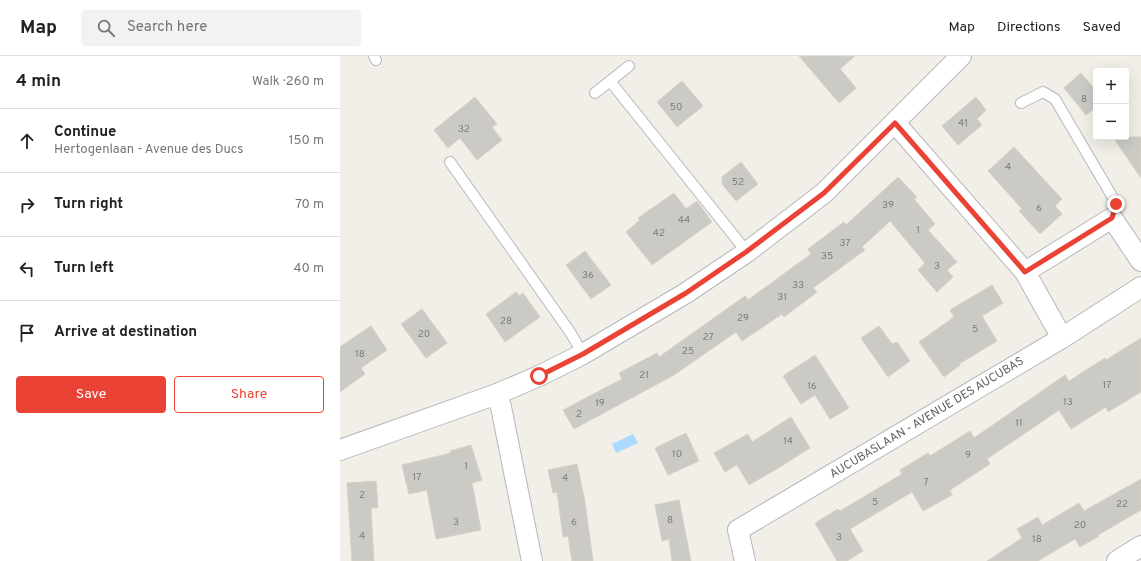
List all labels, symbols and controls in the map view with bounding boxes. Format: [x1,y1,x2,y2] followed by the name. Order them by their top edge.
[81,10,361,46] search box
[20,16,57,40] text: Map
[95,17,117,39] icon: search
[127,18,207,37] text: Search here
[949,19,975,36] text: Map
[997,19,1061,36] text: Directions
[1083,19,1121,36] text: Saved
[1093,68,1129,140] map controls
[1093,68,1129,104] button: +
[16,71,61,93] text: 4 min
[252,74,324,90] text: Walk · 260 m
[1081,93,1087,106] house number: 8
[670,101,682,114] house number: 50
[1093,104,1129,140] button: −
[958,117,968,130] house number: 41
[54,123,116,142] text: Continue
[458,123,470,136] house number: 32
[16,130,38,152] icon: ahead
[289,133,324,149] text: 150 m
[54,142,243,158] text: Hertogenlaan - Avenue des Ducs
[1005,161,1011,174] house number: 4
[732,176,744,189] house number: 52
[16,194,38,216] icon: right
[54,195,123,214] text: Turn right
[1107,195,1125,213] route end
[295,197,324,213] text: 70 m
[882,199,894,212] house number: 39
[1036,202,1042,215] house number: 6
[678,214,690,227] house number: 44
[916,224,920,237] house number: 1
[653,227,665,240] house number: 42
[839,237,851,250] house number: 37
[821,250,833,263] house number: 35
[16,258,38,280] icon: left
[54,259,114,278] text: Turn left
[934,260,940,273] house number: 3
[294,261,324,277] text: 40 m
[582,269,594,282] house number: 36
[792,279,804,292] house number: 33
[777,291,787,304] house number: 31
[737,312,749,325] house number: 29
[500,315,512,328] house number: 28
[16,322,38,344] icon: arrive
[54,323,197,342] text: Arrive at destination
[972,323,978,336] house number: 5
[418,328,430,341] house number: 20
[702,331,714,344] house number: 27
[682,345,694,358] house number: 25
[355,348,365,361] house number: 18
[827,353,1027,483] street label: AUCUBASLAAN - AVENUE DES AUCUBAS
[530,367,548,385] route start
[639,369,649,382] house number: 21
[16,376,166,413] button: Save
[174,376,324,413] button: Share
[1103,379,1111,392] house number: 17
[807,380,817,393] house number: 16
[1063,396,1073,409] house number: 13
[595,397,605,410] house number: 19
[576,408,582,421] house number: 2
[1015,417,1023,430] house number: 11
[783,435,793,448] house number: 14
[672,448,682,461] house number: 10
[965,449,971,462] house number: 9
[464,460,468,473] house number: 1
[413,471,421,484] house number: 17
[562,472,568,485] house number: 4
[923,476,929,489] house number: 7
[359,489,365,502] house number: 2
[872,496,878,509] house number: 5
[1116,498,1128,511] house number: 22
[667,514,673,527] house number: 8
[453,516,459,529] house number: 3
[571,516,577,529] house number: 6
[1074,519,1086,532] house number: 20
[359,530,365,543] house number: 4
[836,531,842,544] house number: 3
[1032,533,1042,546] house number: 18

